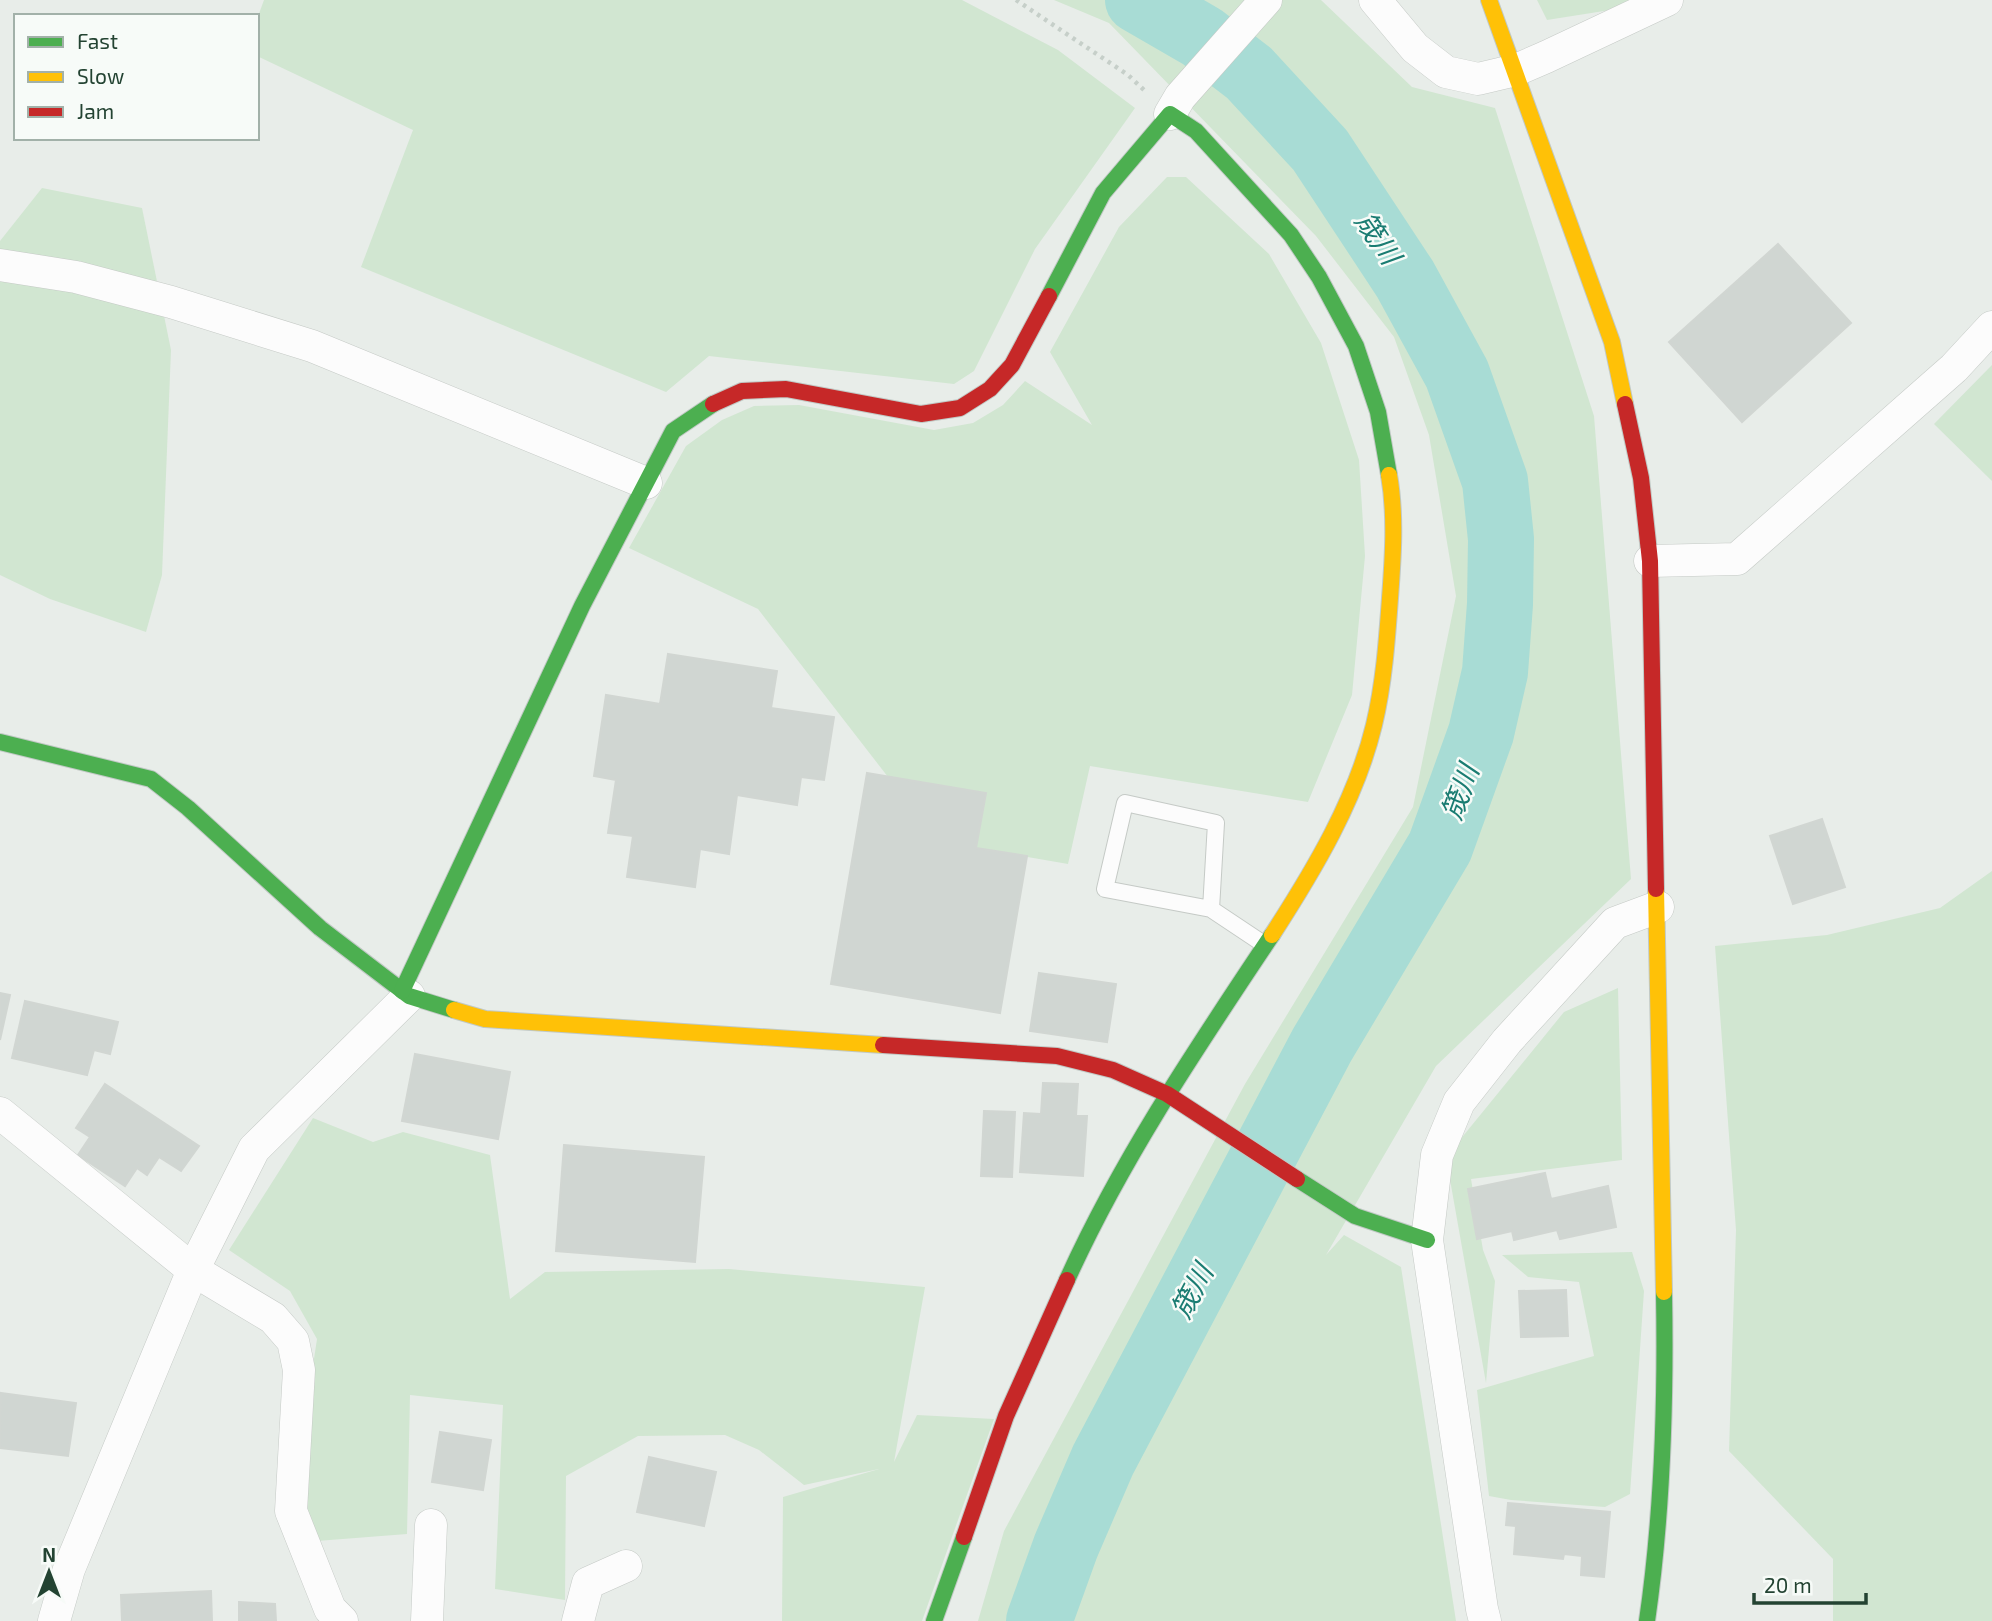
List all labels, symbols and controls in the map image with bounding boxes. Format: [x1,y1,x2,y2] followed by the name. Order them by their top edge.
[14,14,259,140] legend
[77,28,118,53] text: Fast
[77,63,124,88] text: Slow
[77,98,114,123] text: Jam
[1349,205,1410,273] water label: 筬川
[1434,757,1486,824] water label: 筬川
[1163,1255,1221,1323] water label: 筬川
[14,1537,84,1607] north arrow
[42,1543,56,1566] text: N
[1754,1562,1866,1606] scale bar
[1764,1572,1812,1597] text: 20 m

